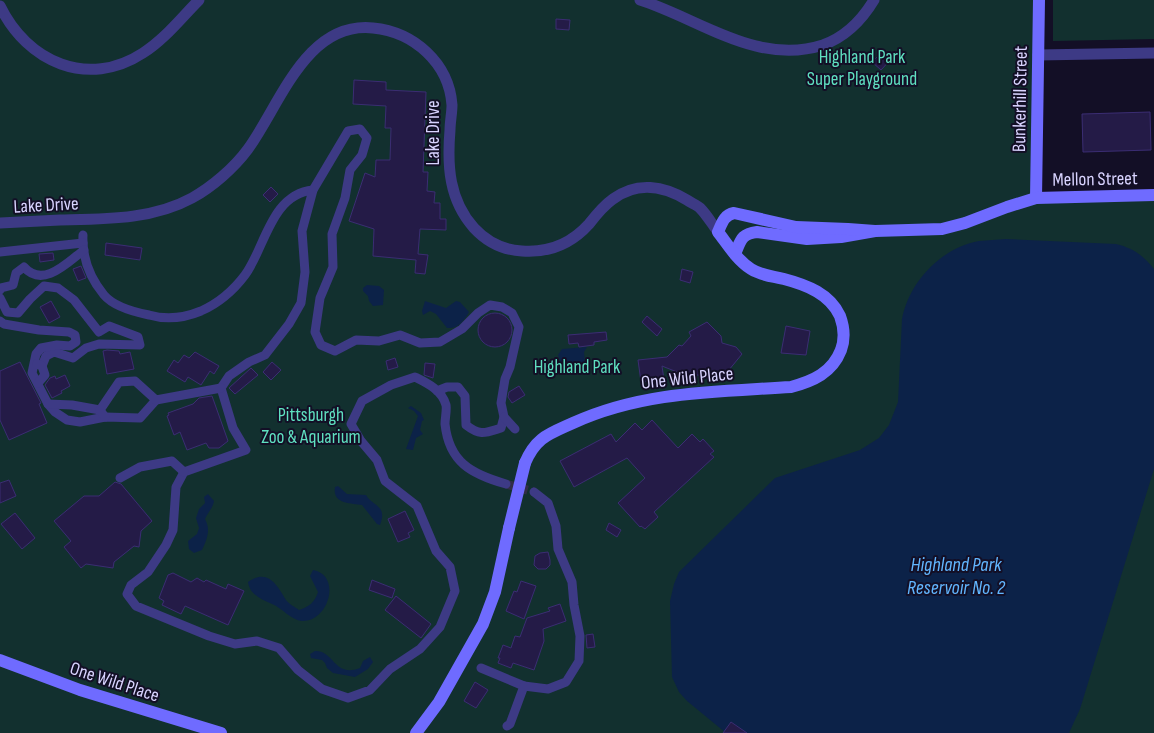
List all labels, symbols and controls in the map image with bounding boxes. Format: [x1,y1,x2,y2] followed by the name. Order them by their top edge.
[1008,45,1033,152] street label: Bunkerhill Street
[807,46,917,91] park label: Highland Park Super Playground
[422,100,445,166] street label: Lake Drive
[1052,167,1138,192] street label: Mellon Street
[13,192,79,219] street label: Lake Drive
[534,356,621,379] park label: Highland Park
[640,362,734,395] street label: One Wild Place
[261,404,361,449] park label: Pittsburgh Zoo & Aquarium
[907,553,1006,600] water label: Highland Park Reservoir No. 2
[67,657,162,708] street label: One Wild Place

